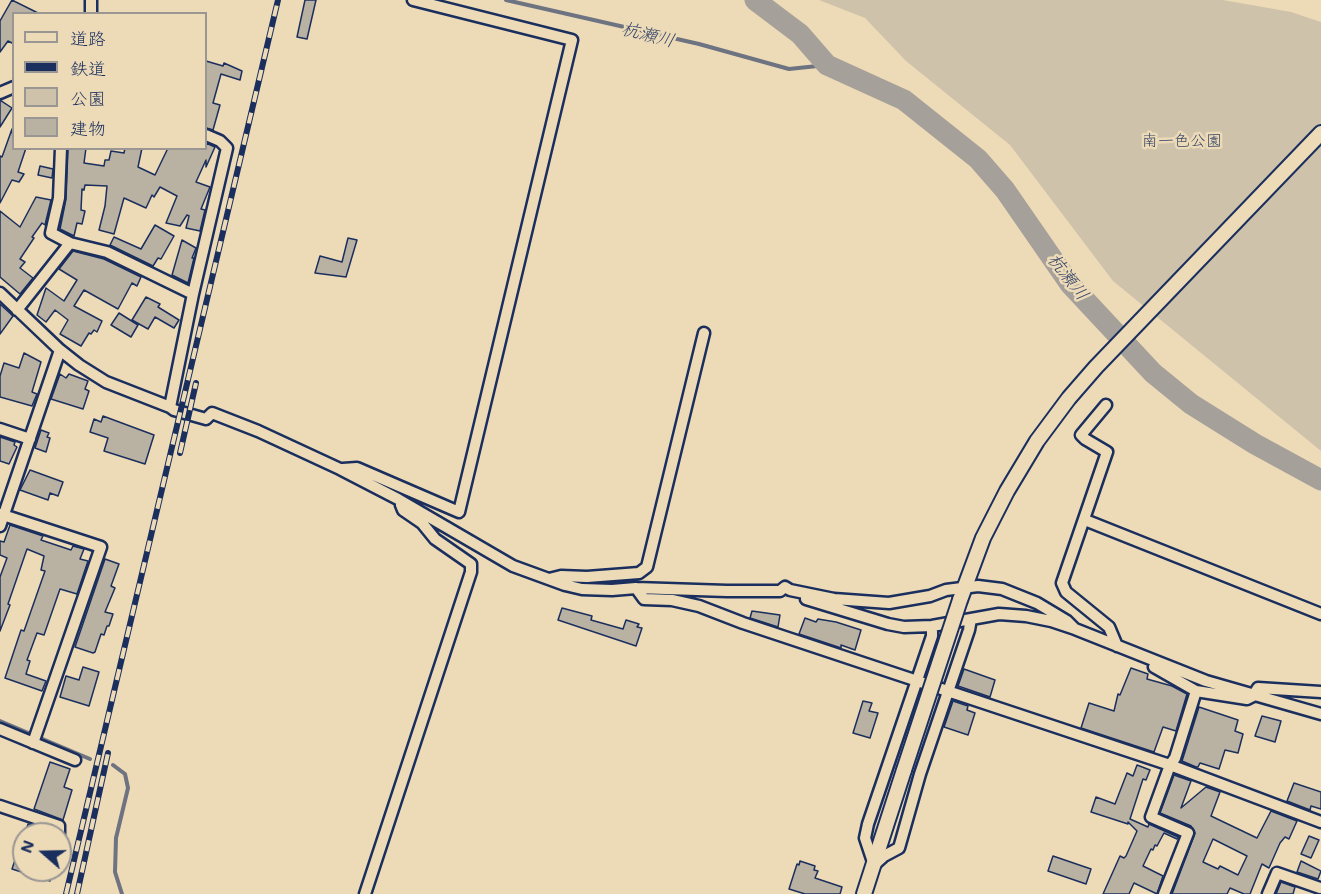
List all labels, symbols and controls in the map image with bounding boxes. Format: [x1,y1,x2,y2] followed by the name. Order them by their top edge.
[12,12,207,150] legend
[619,18,677,52] water label: 杭瀬川
[70,26,106,50] text: 道路
[70,56,106,80] text: 鉄道
[70,86,106,110] text: 公園
[70,116,106,140] text: 建物
[1142,131,1222,151] park label: 南一色公園
[1043,249,1093,305] water label: 杭瀬川
[12,822,72,882] north arrow
[15,837,38,856] text: N

